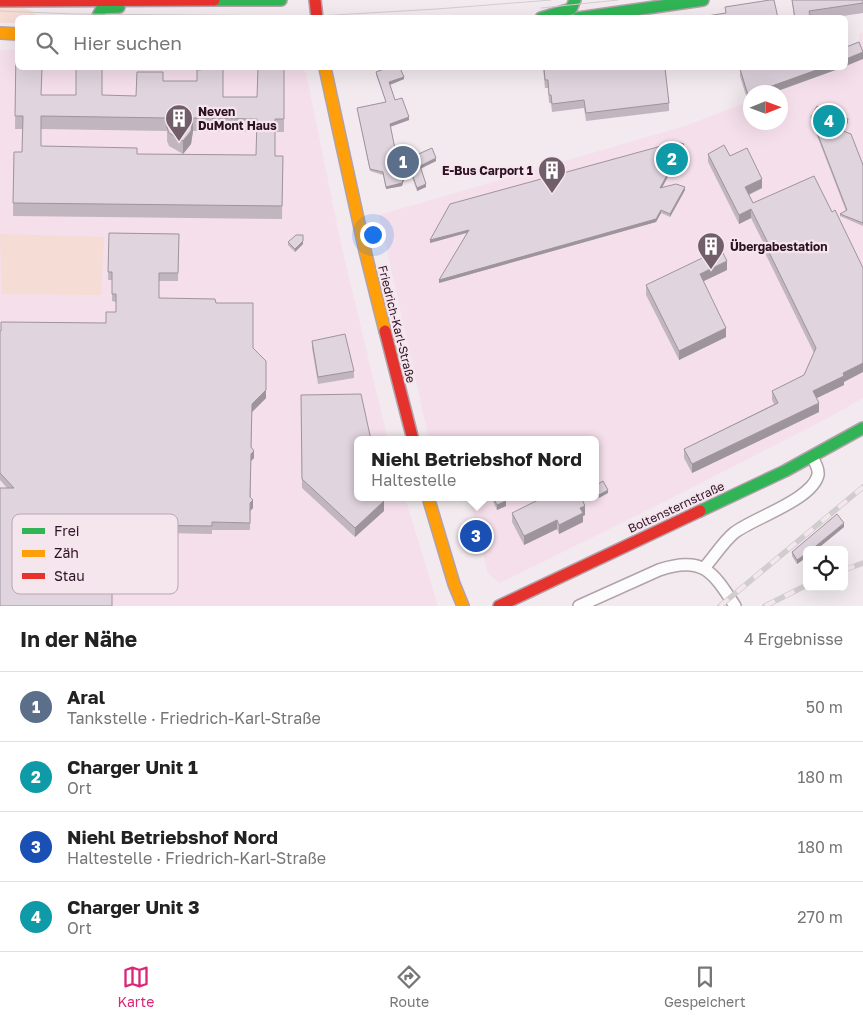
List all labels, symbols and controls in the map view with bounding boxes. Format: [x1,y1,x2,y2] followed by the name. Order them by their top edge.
[15,15,848,70] search box
[33,29,61,57] icon: search
[73,31,182,54] text: Hier suchen
[743,85,788,130] north arrow
[813,102,845,140] pin: 4
[164,103,194,142] building icon: Neven DuMont Haus
[198,104,277,133] place label: Neven DuMont Haus
[656,140,688,178] pin: 2
[387,143,419,181] pin: 1
[537,155,567,194] building icon: E-Bus Carport 1
[442,163,533,178] place label: E-Bus Carport 1
[360,222,386,248] your location
[696,231,726,270] building icon: Übergabestation
[730,239,828,254] place label: Übergabestation
[375,264,419,384] street label: Friedrich-Karl-Straße
[354,436,599,501] popup
[371,447,582,470] text: Niehl Betriebshof Nord
[371,470,456,490] text: Haltestelle
[625,478,727,536] street label: Boltensternstraße
[12,514,178,594] legend
[460,517,492,555] pin: 3
[54,522,80,539] text: Frei
[54,544,79,561] text: Zäh
[803,546,848,591] map controls
[803,546,848,591] button: locate
[54,567,85,584] text: Stau
[20,626,137,652] text: In der Nähe
[744,629,843,649] text: 4 Ergebnisse
[67,685,105,708] text: Aral
[32,697,40,717] text: 1
[806,697,843,717] text: 50 m
[67,708,321,728] text: Tankstelle · Friedrich-Karl-Straße
[67,755,198,778] text: Charger Unit 1
[31,767,41,787] text: 2
[797,767,843,787] text: 180 m
[67,778,92,798] text: Ort
[67,825,278,848] text: Niehl Betriebshof Nord
[31,837,41,857] text: 3
[797,837,843,857] text: 180 m
[67,848,326,868] text: Haltestelle · Friedrich-Karl-Straße
[67,895,200,918] text: Charger Unit 3
[31,907,41,927] text: 4
[797,907,843,927] text: 270 m
[67,918,92,938] text: Ort
[117,963,154,1010] tab: Karte
[389,963,429,1010] tab: Route
[664,963,746,1010] tab: Gespeichert

